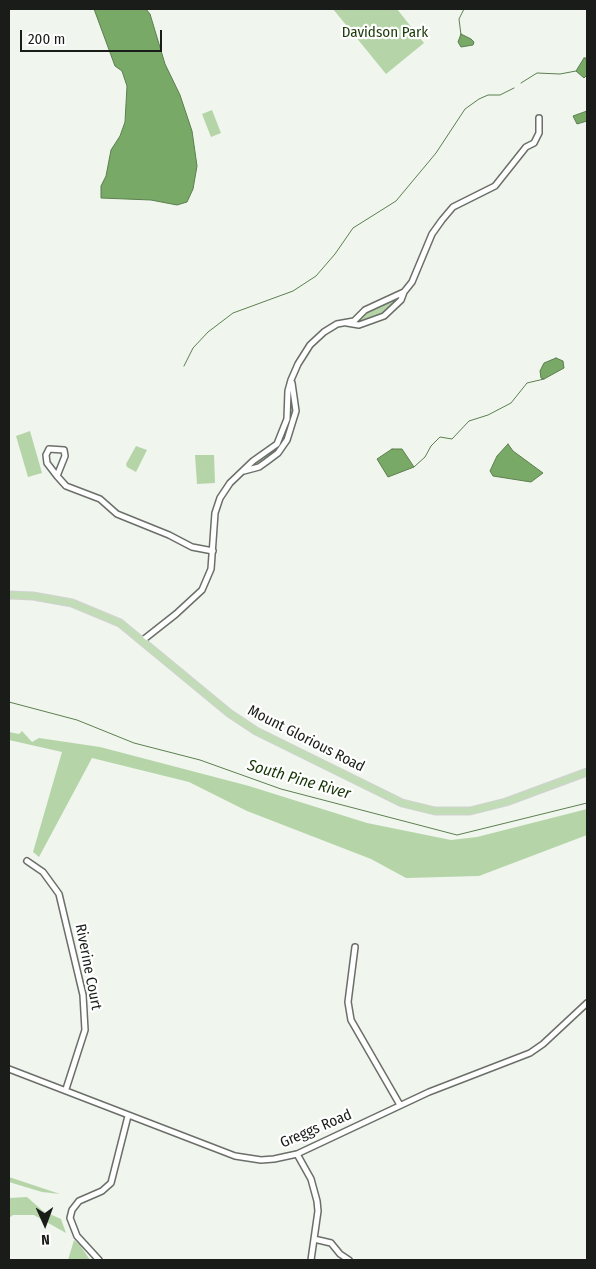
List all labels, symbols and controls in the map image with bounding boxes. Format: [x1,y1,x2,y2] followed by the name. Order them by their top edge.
[22,20,165,52] scale bar
[342,24,428,42] park label: Davidson Park
[28,30,65,48] text: 200 m
[244,702,368,776] street label: Mount Glorious Road
[245,756,353,804] water label: South Pine River
[71,923,105,1011] street label: Riverine Court
[278,1106,354,1152] street label: Greggs Road
[20,1199,70,1249] north arrow
[41,1231,50,1248] text: N

